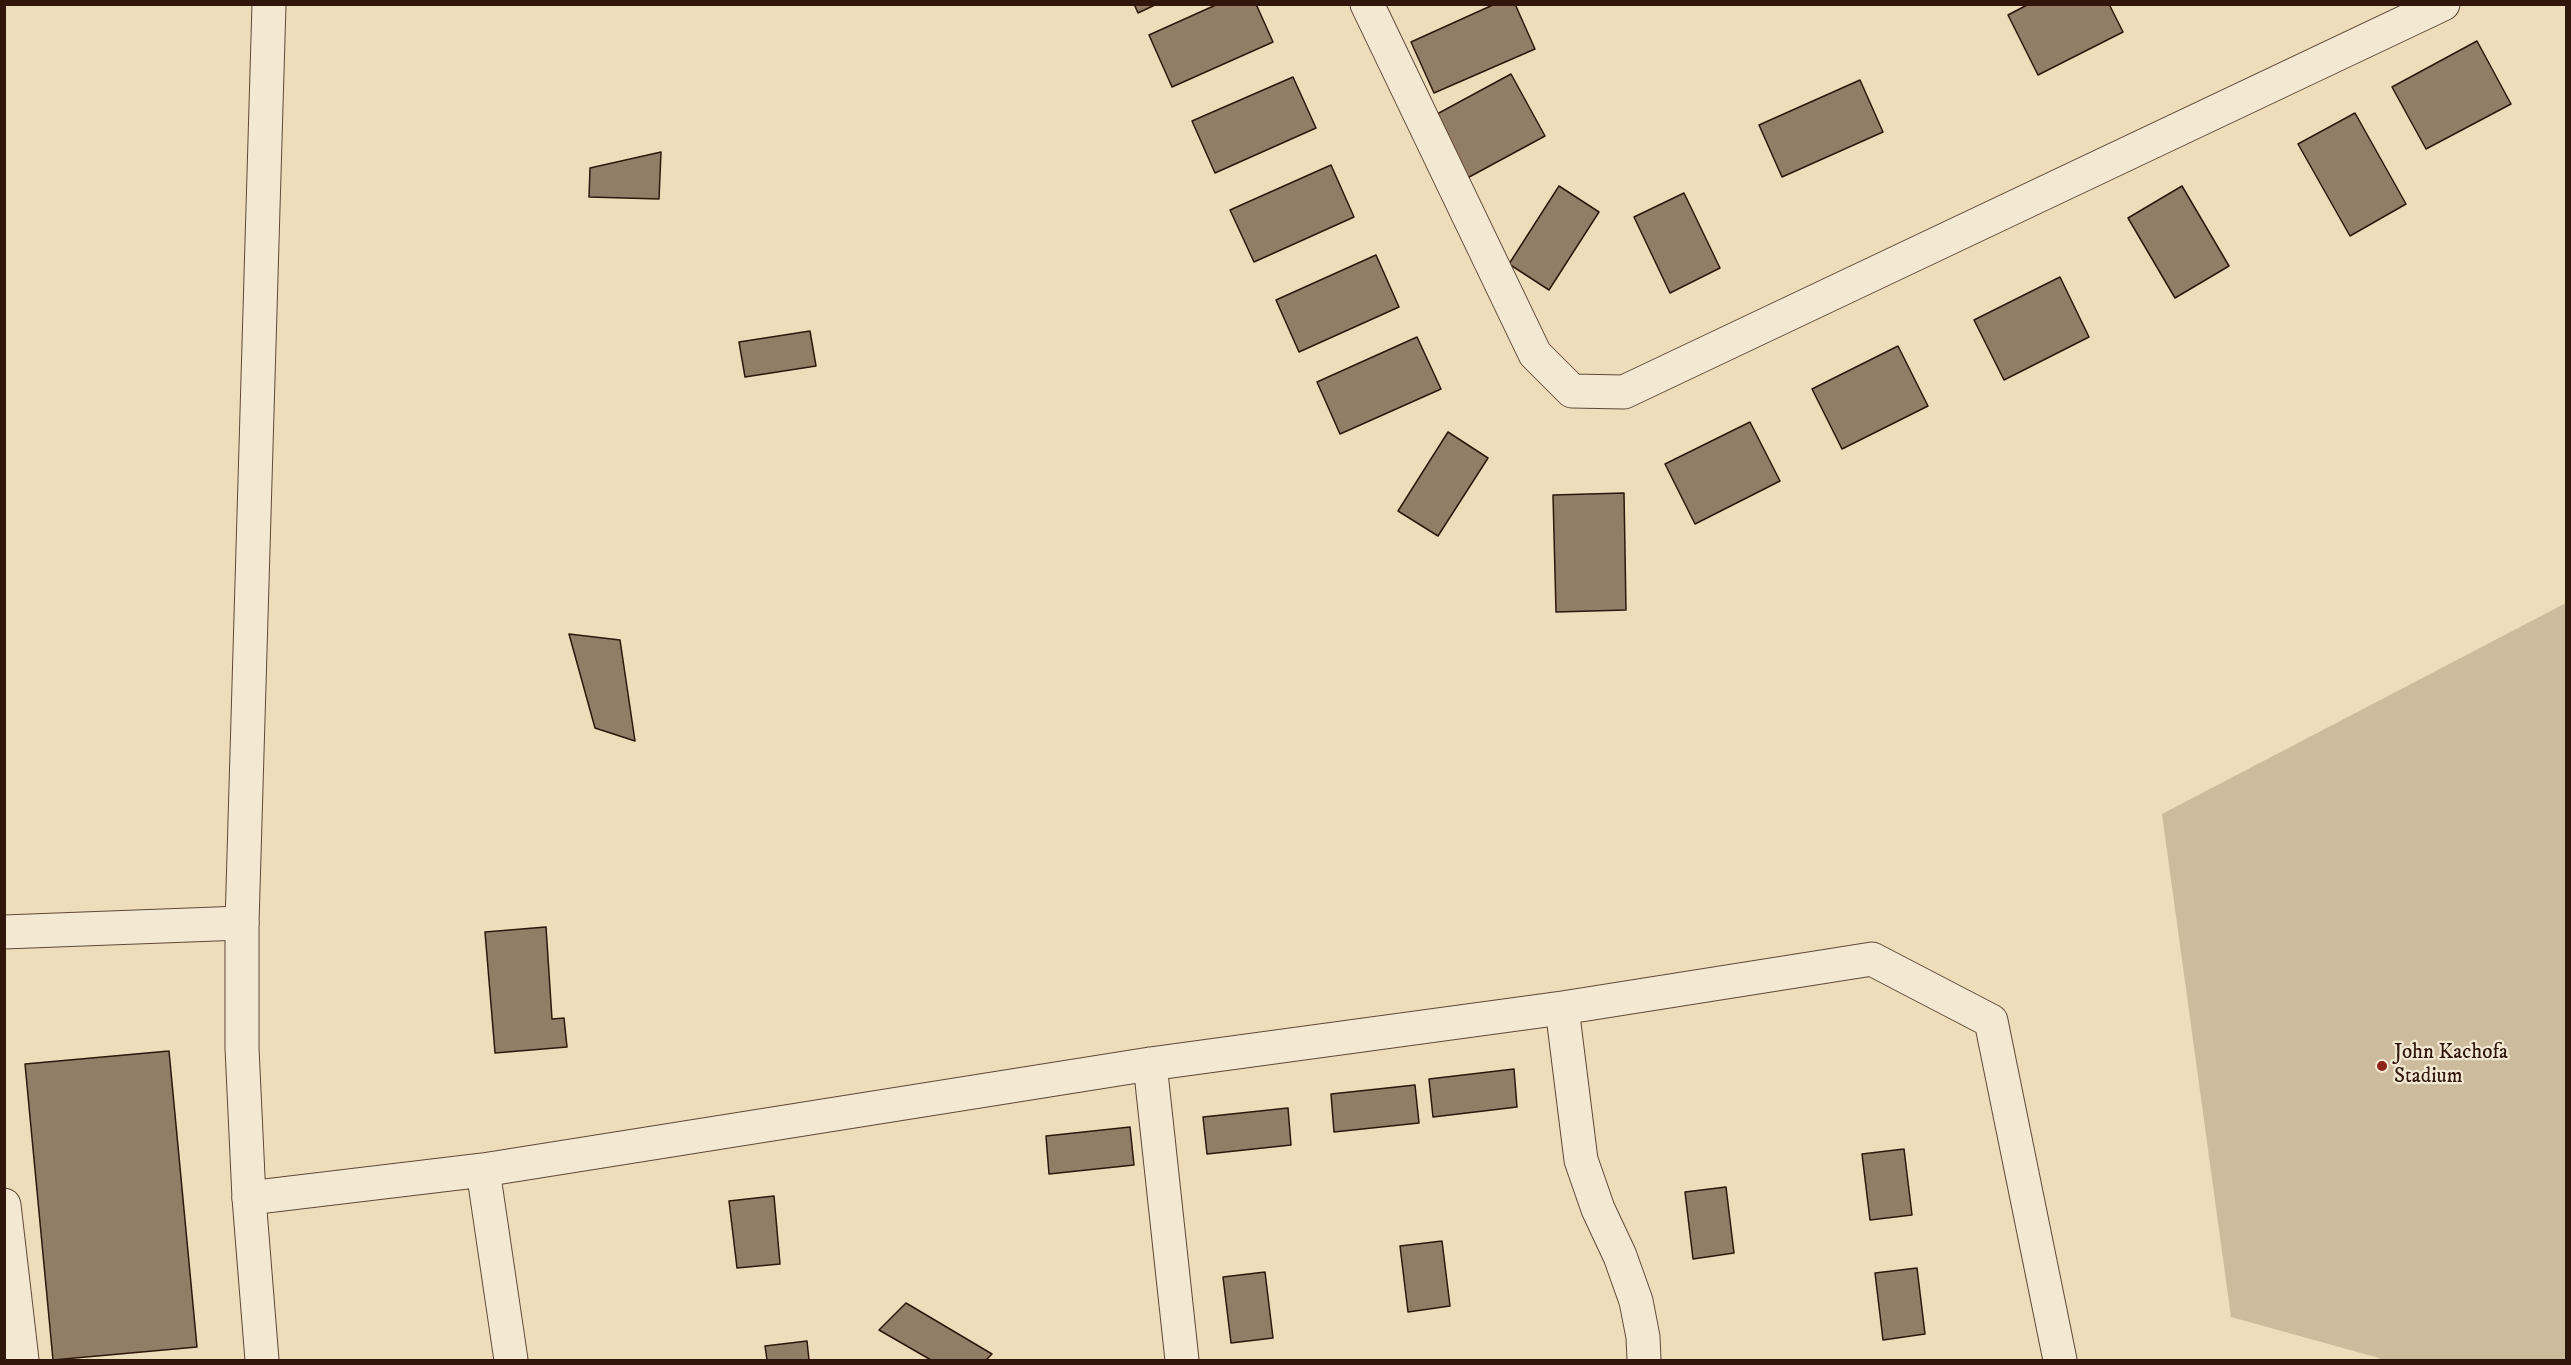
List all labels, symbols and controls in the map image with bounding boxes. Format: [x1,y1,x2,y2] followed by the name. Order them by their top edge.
[2394,1041,2508,1091] place label: John Kachofa Stadium
[2375,1059,2389,1073] marker: John Kachofa Stadium

